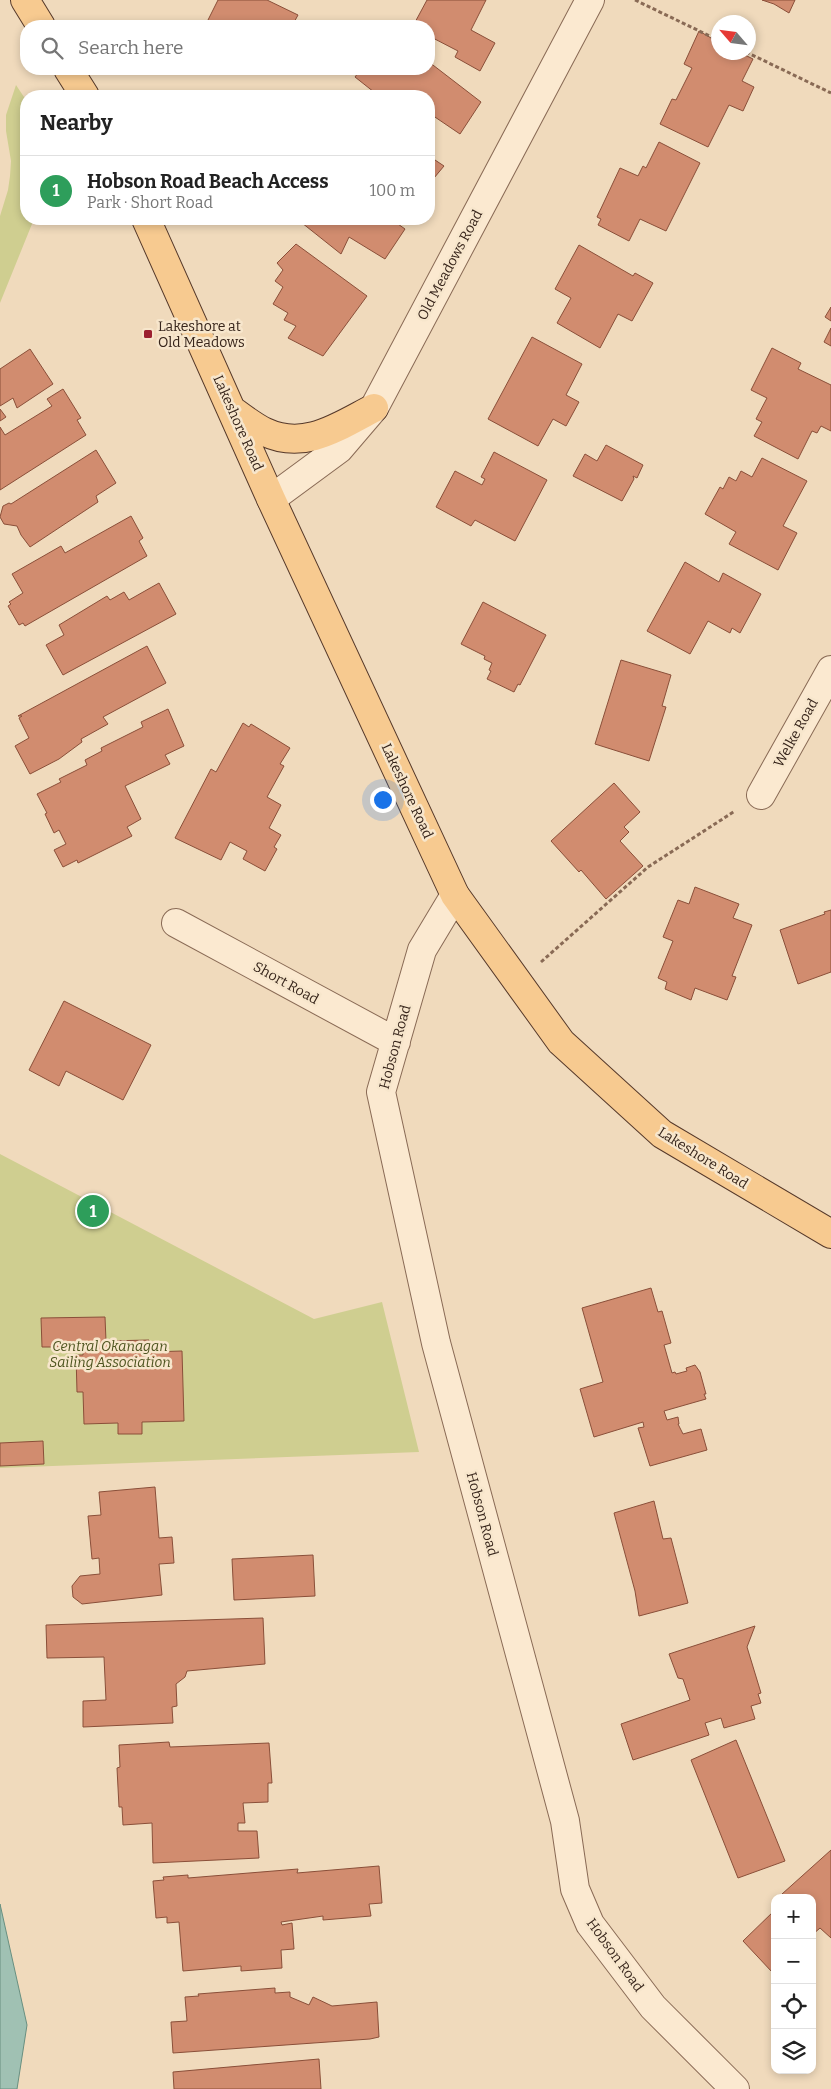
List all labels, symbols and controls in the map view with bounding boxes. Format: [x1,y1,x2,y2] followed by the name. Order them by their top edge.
[711,15,756,60] north arrow
[20,20,435,75] search box
[38,34,66,62] icon: search
[78,36,183,59] text: Search here
[40,110,113,136] text: Nearby
[87,170,329,193] text: Hobson Road Beach Access
[53,181,59,200] text: 1
[370,181,415,200] text: 100 m
[87,193,213,212] text: Park · Short Road
[414,207,486,323] street label: Old Meadows Road
[158,318,245,351] place label: Lakeshore at Old Meadows
[142,328,154,340] marker: Lakeshore at Old Meadows
[209,372,267,474] street label: Lakeshore Road
[770,696,822,770] street label: Welke Road
[378,741,436,841] street label: Lakeshore Road
[370,787,396,813] your location
[250,958,322,1008] street label: Short Road
[376,1003,414,1091] street label: Hobson Road
[655,1123,751,1193] street label: Lakeshore Road
[77,1192,109,1230] pin: 1
[49,1338,171,1371] park label: Central Okanagan Sailing Association
[463,1470,501,1558] street label: Hobson Road
[771,1894,816,2074] map controls
[771,1894,816,1939] button: +
[583,1915,647,1995] street label: Hobson Road
[771,1939,816,1984] button: −
[771,1984,816,2029] button: locate
[771,2029,816,2074] button: layers

